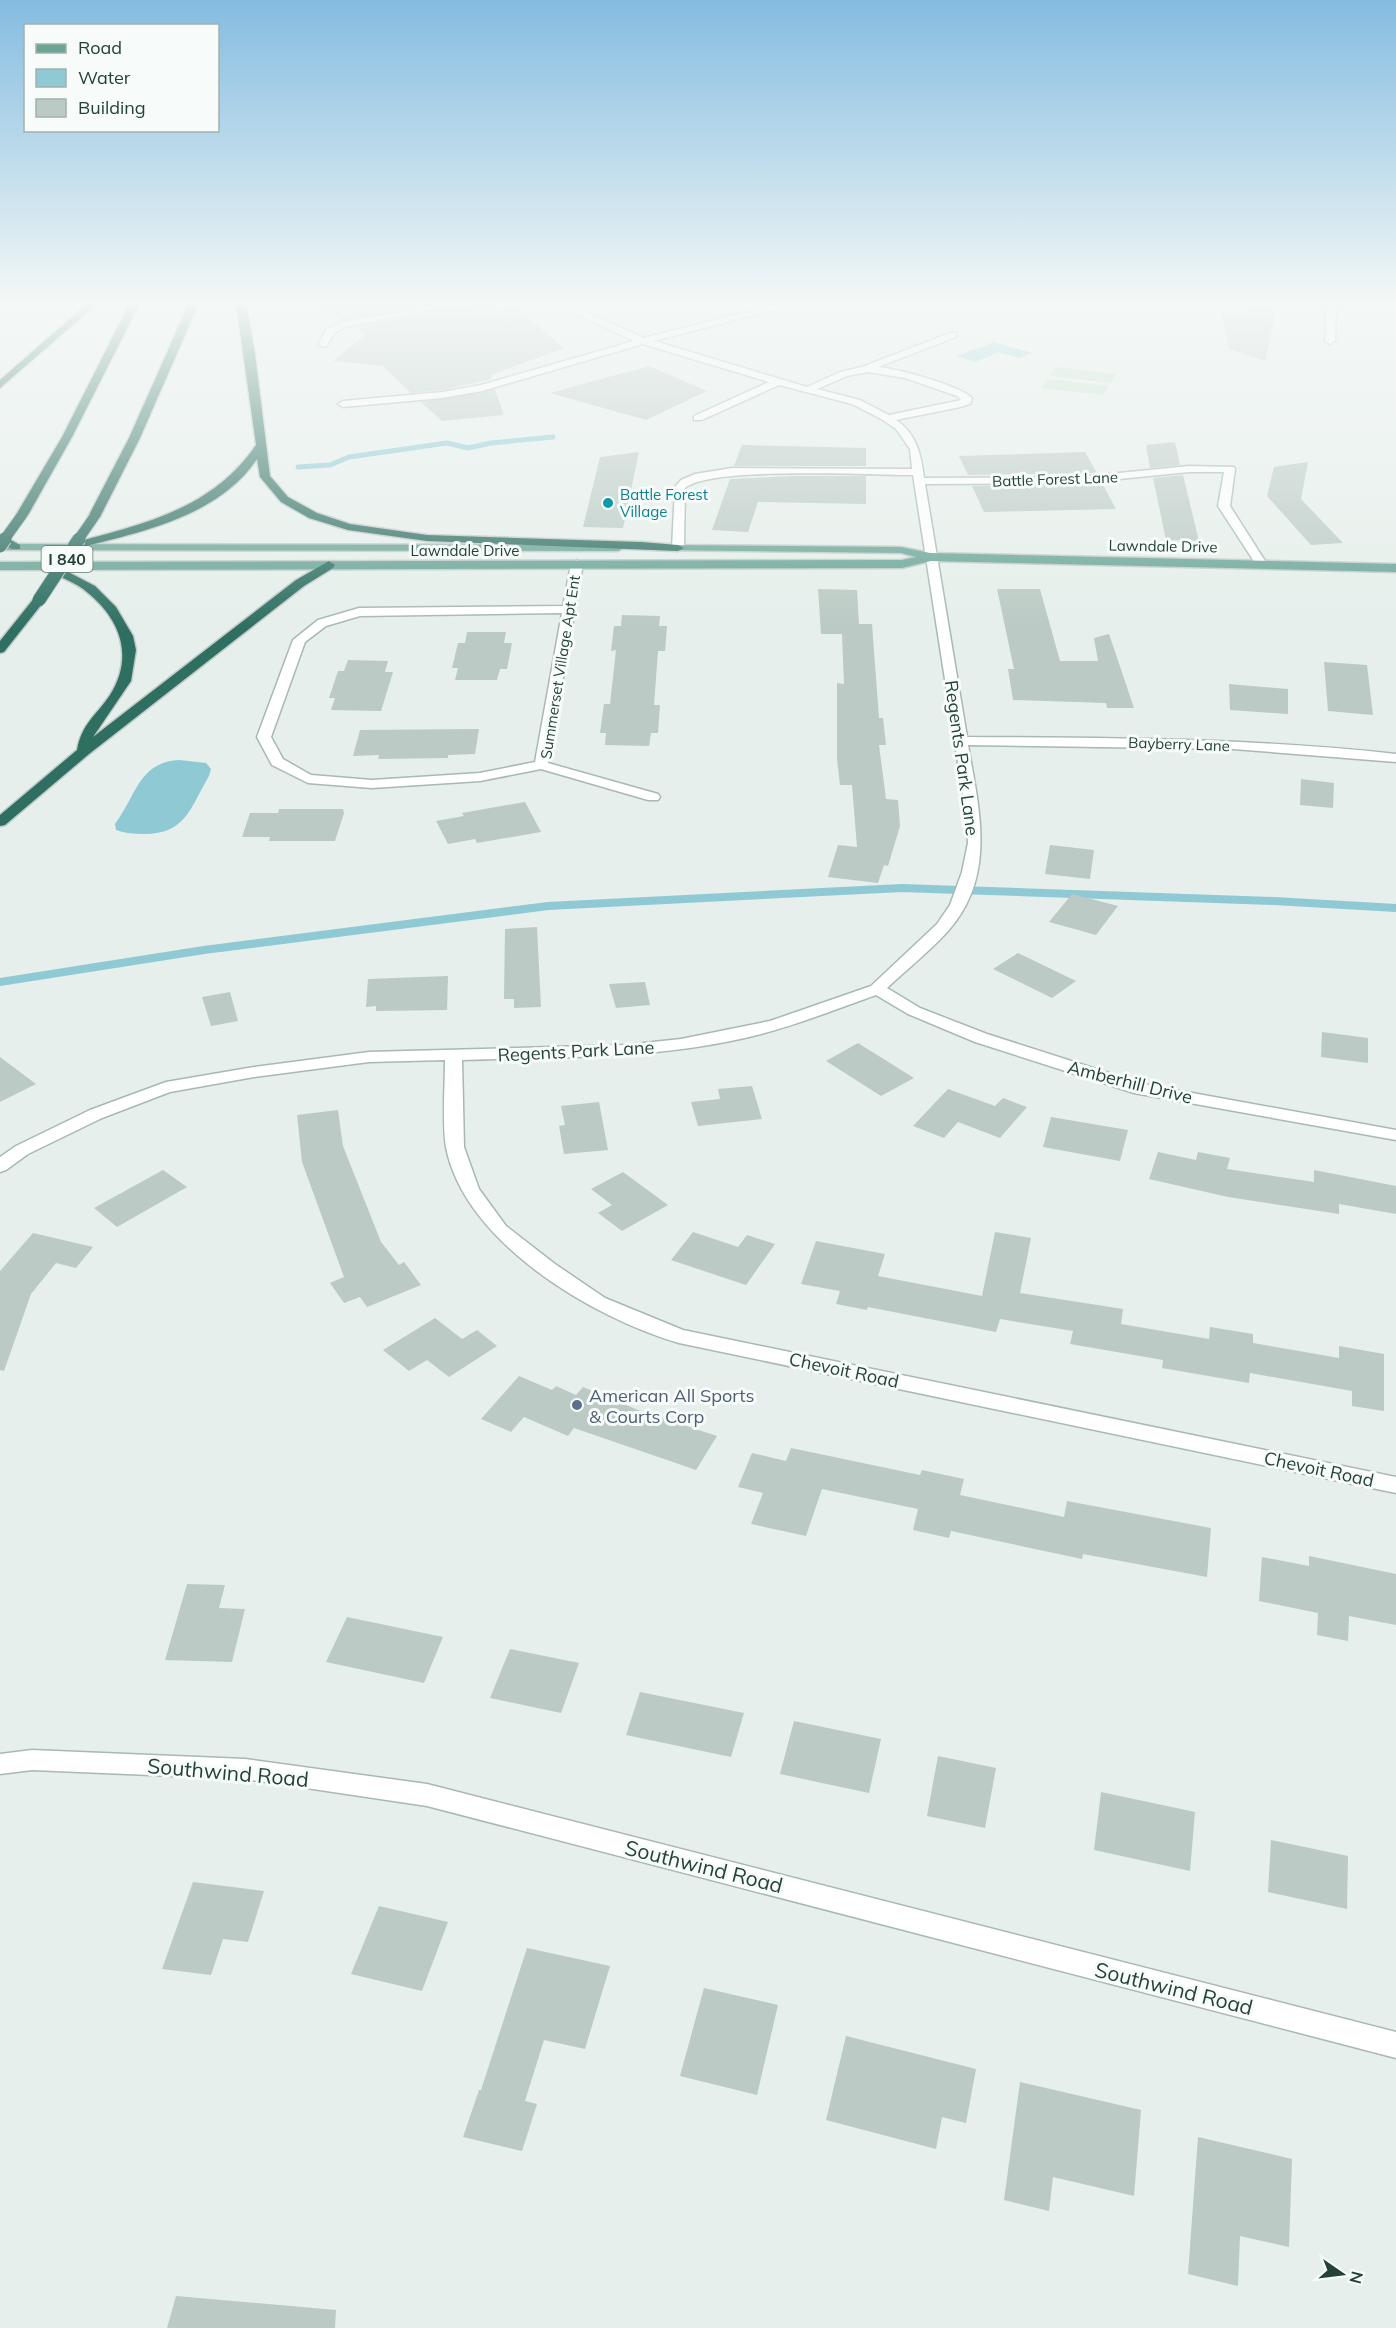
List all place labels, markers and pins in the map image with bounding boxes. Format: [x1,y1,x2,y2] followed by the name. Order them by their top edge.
[620,485,708,521] place label: Battle Forest Village
[601,496,615,510] marker: Battle Forest Village
[589,1384,755,1428] place label: American All Sports & Courts Corp
[570,1398,584,1412] marker: American All Sports & Courts Corp

